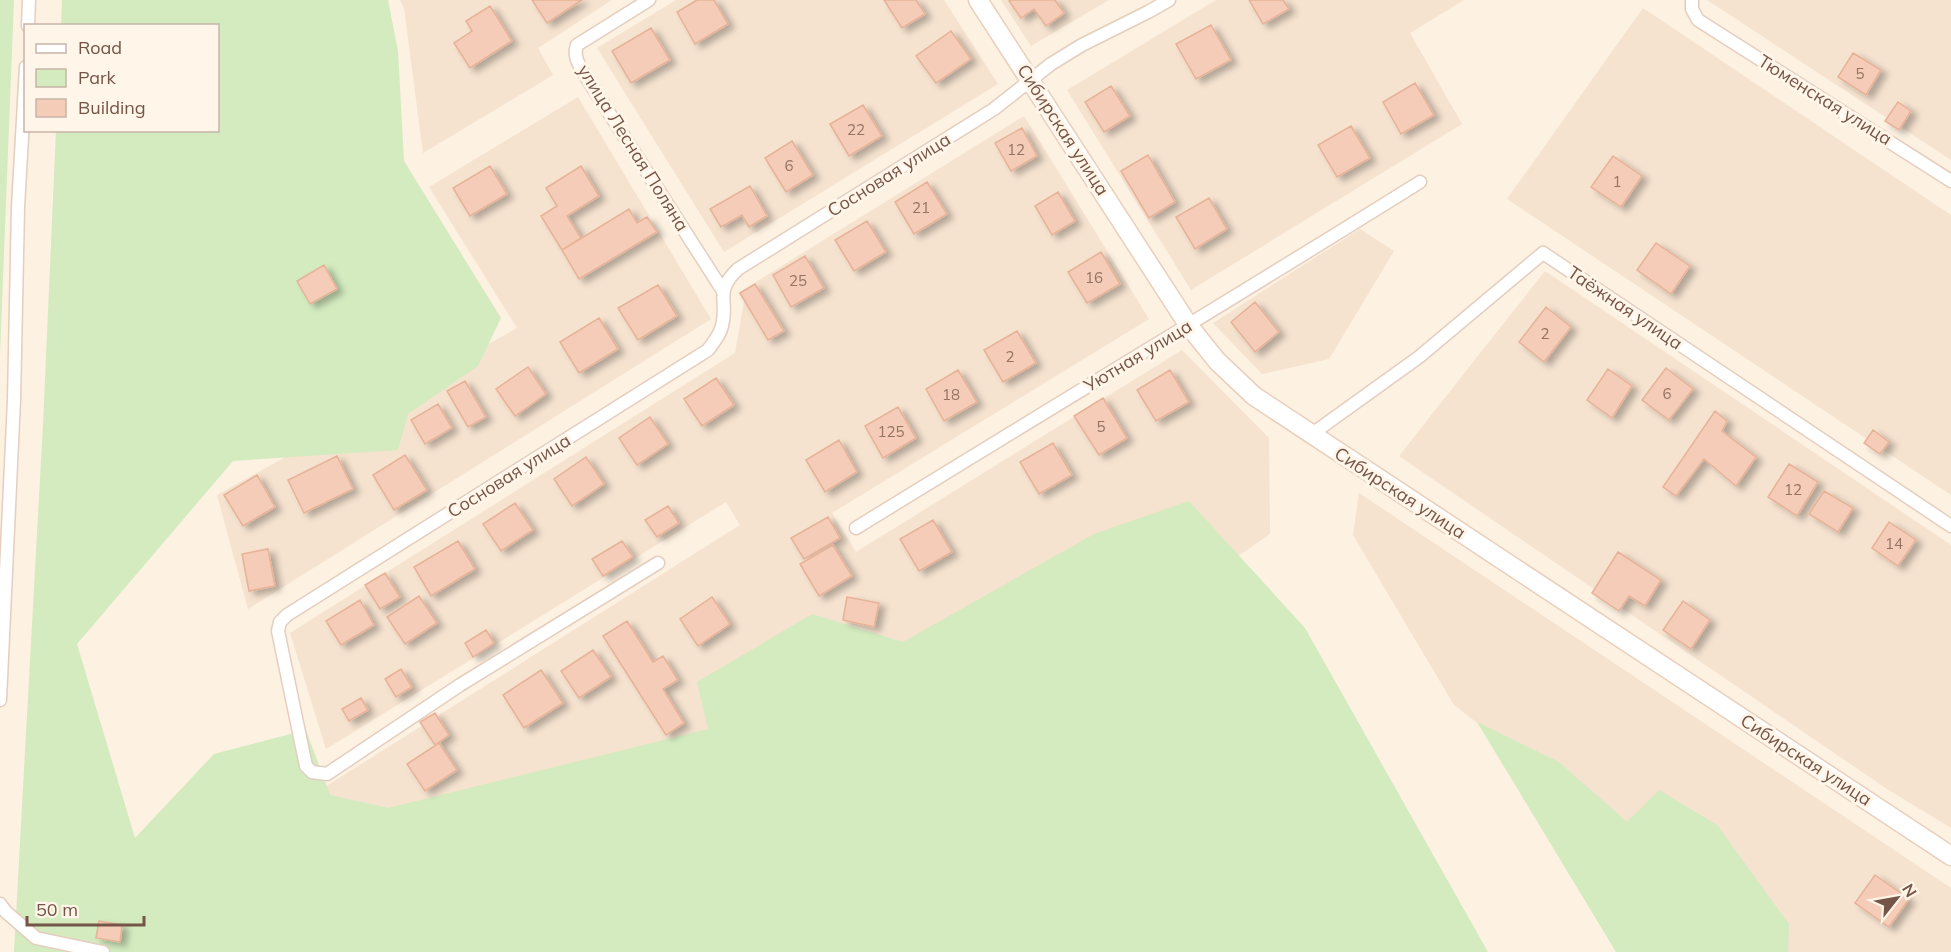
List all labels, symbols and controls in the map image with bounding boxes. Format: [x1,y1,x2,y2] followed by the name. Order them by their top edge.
[24,24,219,132] legend
[78,36,122,59] text: Road
[1754,49,1896,150] street label: Тюменская улица
[573,60,694,235] street label: улица Лесная Поляна
[1012,60,1114,200] street label: Сибирская улица
[1855,64,1865,83] house number: 5
[78,66,117,89] text: Park
[78,96,146,119] text: Building
[847,120,865,139] house number: 22
[823,127,955,222] street label: Сосновая улица
[1007,140,1025,159] house number: 12
[784,156,794,175] house number: 6
[1612,172,1622,191] house number: 1
[912,198,930,217] house number: 21
[1563,261,1687,355] street label: Таёжная улица
[1085,268,1103,287] house number: 16
[789,271,807,290] house number: 25
[1079,314,1196,397] street label: Уютная улица
[1540,324,1550,343] house number: 2
[1005,347,1015,366] house number: 2
[1662,384,1672,403] house number: 6
[942,385,960,404] house number: 18
[1096,417,1106,436] house number: 5
[877,422,905,441] house number: 125
[443,428,575,523] street label: Сосновая улица
[1330,442,1470,544] street label: Сибирская улица
[1784,480,1802,499] house number: 12
[1885,534,1903,553] house number: 14
[1736,709,1876,811] street label: Сибирская улица
[1867,868,1927,928] north arrow
[1898,880,1922,901] text: N
[27,889,144,927] scale bar
[36,898,78,921] text: 50 m

